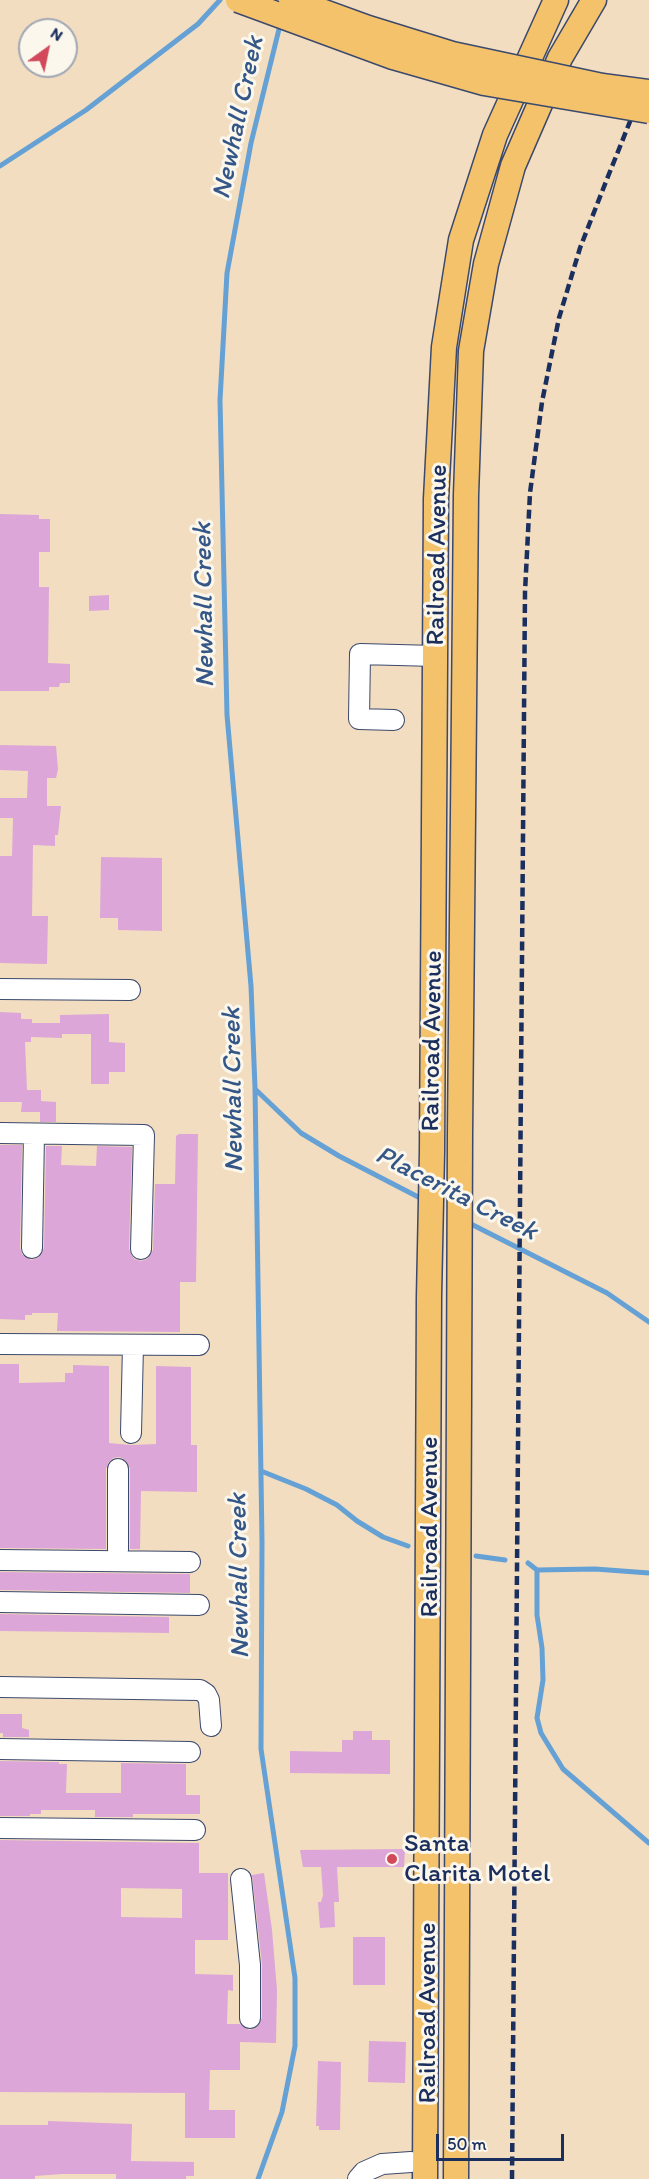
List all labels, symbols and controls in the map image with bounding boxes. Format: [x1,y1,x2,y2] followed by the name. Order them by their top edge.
[18,18,78,78] north arrow
[47,23,67,45] text: N
[206,34,272,202] water label: Newhall Creek
[421,464,455,646] street label: Railroad Avenue
[187,522,223,688] water label: Newhall Creek
[416,950,450,1132] street label: Railroad Avenue
[216,1007,252,1173] water label: Newhall Creek
[370,1139,542,1249] water label: Placerita Creek
[414,1436,446,1618] street label: Railroad Avenue
[222,1493,258,1659] water label: Newhall Creek
[404,1828,550,1889] place label: Santa Clarita Motel
[385,1852,399,1866] marker: Santa Clarita Motel
[412,1922,444,2104] street label: Railroad Avenue
[439,2122,566,2160] scale bar
[447,2133,487,2155] text: 50 m

